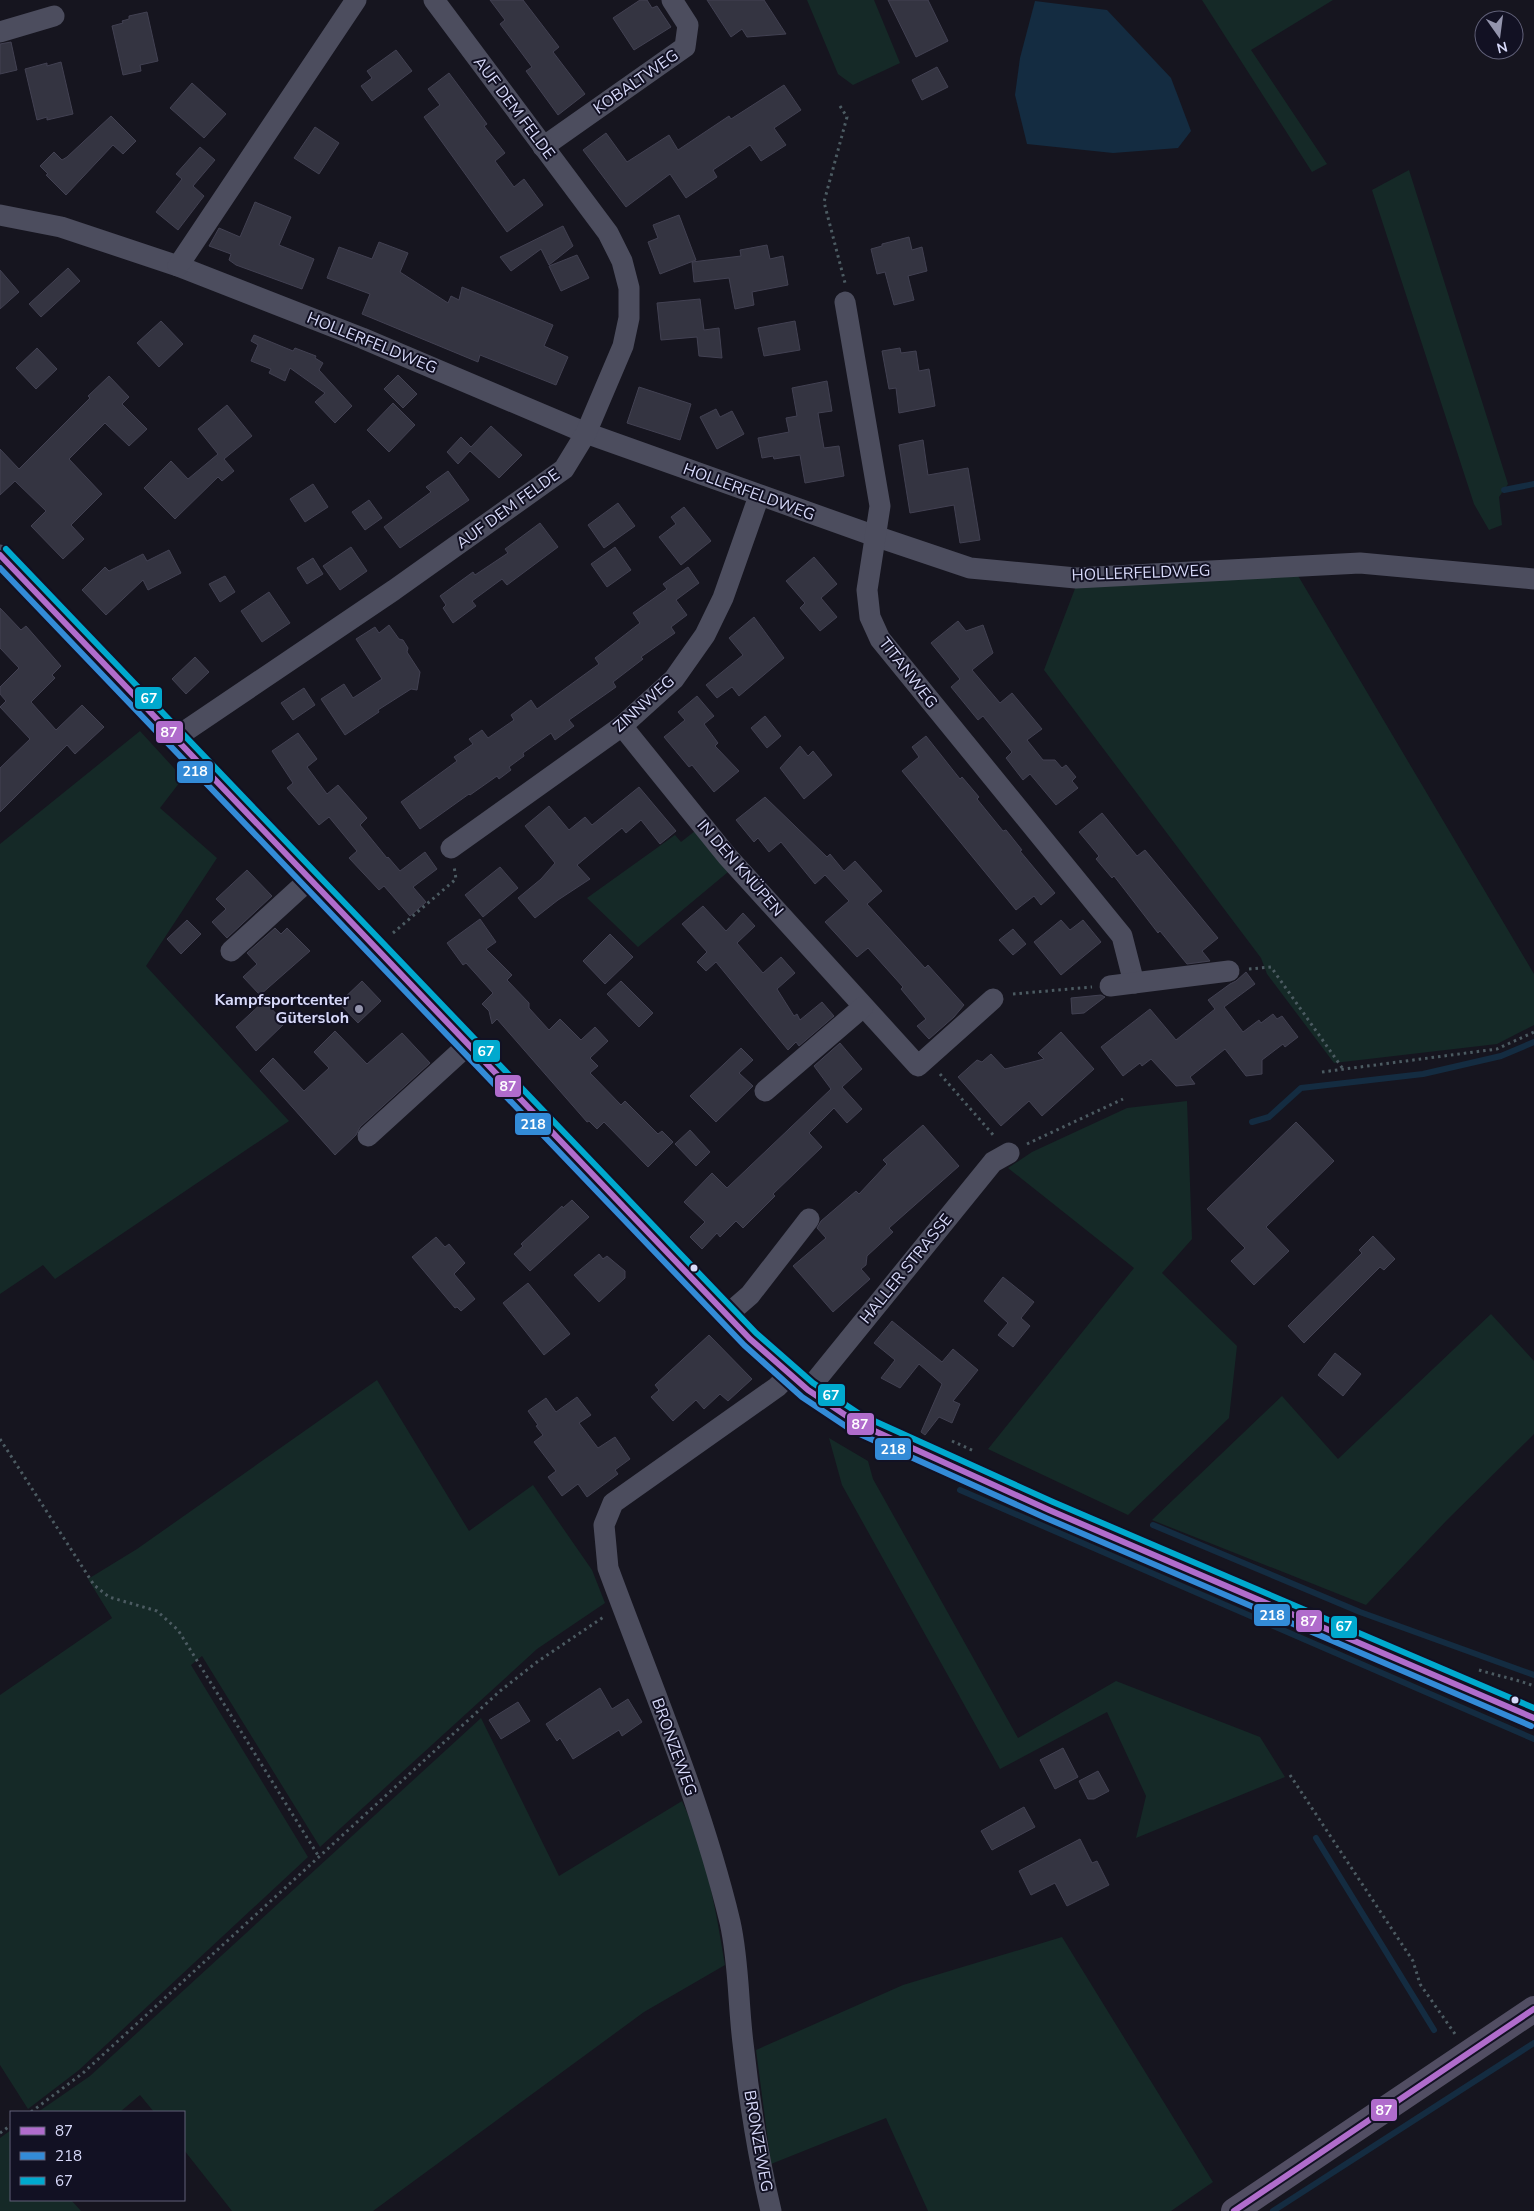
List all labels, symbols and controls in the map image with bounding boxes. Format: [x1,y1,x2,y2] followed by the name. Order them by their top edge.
[1474,10,1524,60] north arrow
[1495,37,1509,58] text: N
[589,45,683,119] street label: KOBALTWEG
[468,52,560,164] street label: AUF DEM FELDE
[304,307,440,379] street label: HOLLERFELDWEG
[680,458,818,526] street label: HOLLERFELDWEG
[452,464,564,554] street label: AUF DEM FELDE
[1071,560,1211,586] street label: HOLLERFELDWEG
[873,633,943,713] street label: TITANWEG
[609,670,679,738] street label: ZINNWEG
[134,686,163,710] line badge: 67
[141,689,157,708] text: 67
[155,720,184,744] line badge: 87
[161,723,177,742] text: 87
[176,760,214,784] line badge: 218
[182,762,208,781] text: 218
[692,815,788,921] street label: IN DEN KNÜPEN
[214,989,350,1029] place label: Kampfsportcenter Gütersloh
[353,1003,365,1015] marker: Kampfsportcenter Gütersloh
[472,1039,501,1063] line badge: 67
[478,1042,494,1061] text: 67
[494,1074,522,1098] line badge: 87
[500,1077,516,1096] text: 87
[514,1112,552,1136] line badge: 218
[520,1115,546,1134] text: 218
[855,1209,957,1329] street label: HALLER STRASSE
[689,1263,699,1273] unlabelled marker
[817,1383,846,1407] line badge: 67
[823,1386,839,1405] text: 67
[846,1412,875,1436] line badge: 87
[852,1415,868,1434] text: 87
[874,1437,912,1461] line badge: 218
[880,1440,906,1459] text: 218
[1253,1603,1291,1627] line badge: 218
[1259,1606,1285,1625] text: 218
[1295,1609,1323,1633] line badge: 87
[1301,1612,1317,1631] text: 87
[1330,1615,1358,1639] line badge: 67
[1336,1617,1352,1636] text: 67
[646,1695,702,1799] street label: BRONZEWEG
[1510,1695,1520,1705] unlabelled marker
[738,2089,778,2193] street label: BRONZEWEG
[1370,2098,1398,2122] line badge: 87
[1376,2101,1392,2120] text: 87
[10,2111,185,2201] legend
[55,2121,73,2141] text: 87
[55,2146,82,2166] text: 218
[55,2171,73,2191] text: 67

